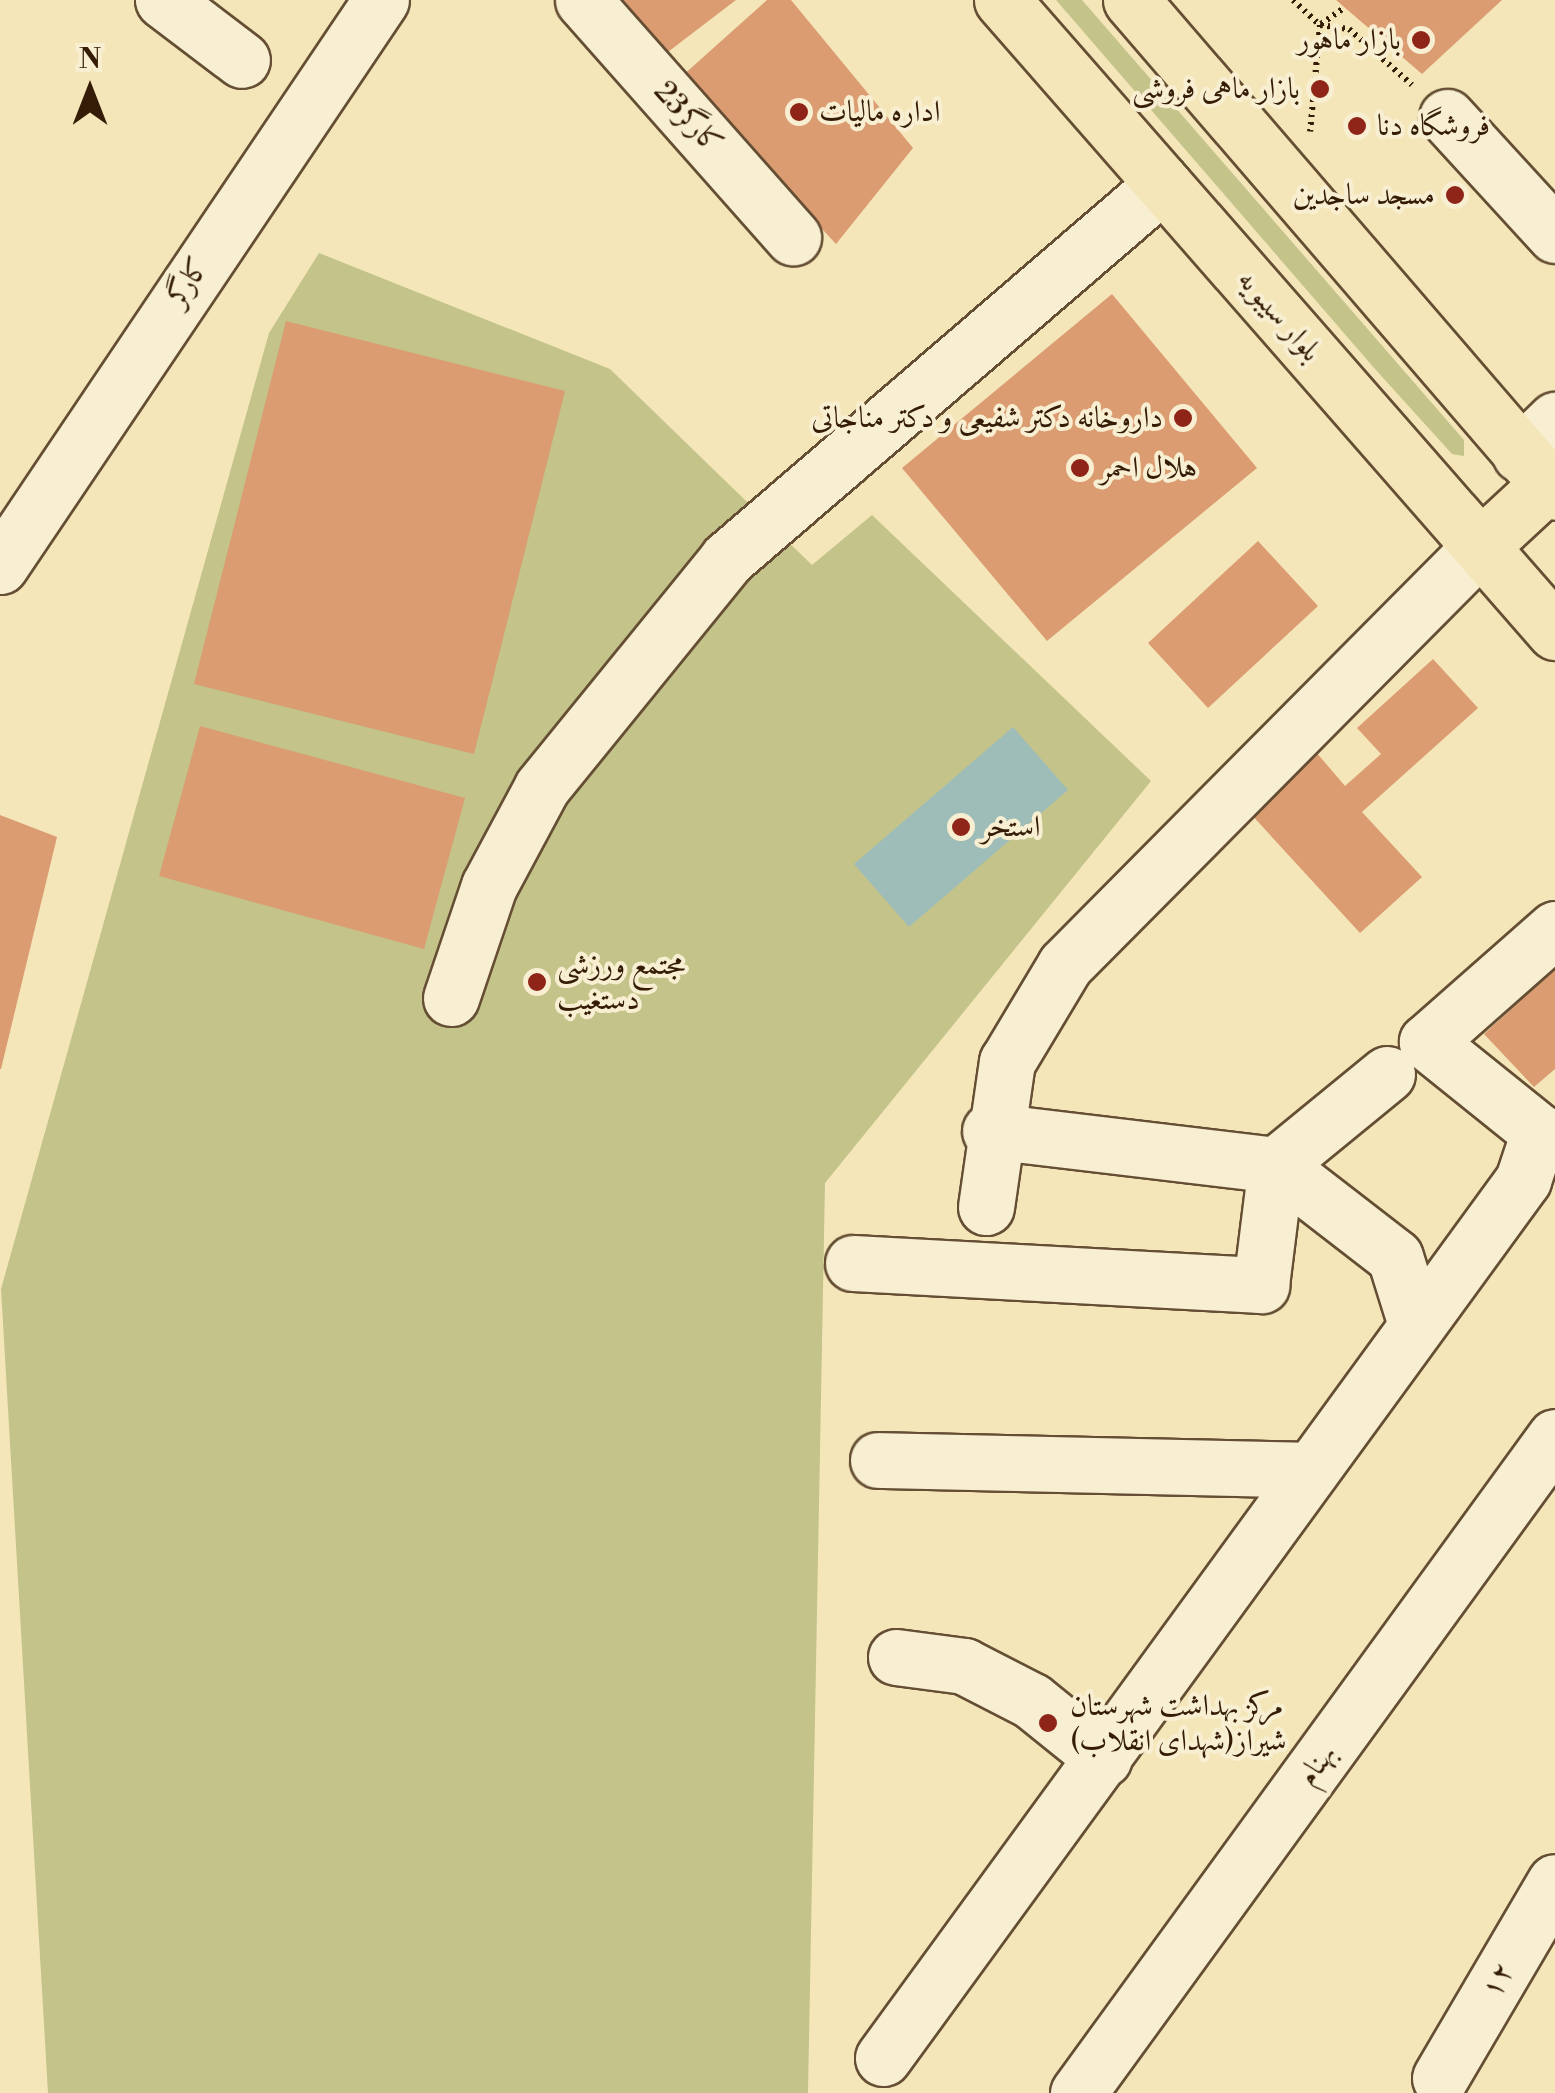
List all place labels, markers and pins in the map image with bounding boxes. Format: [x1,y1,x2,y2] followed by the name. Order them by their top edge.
[1297,22,1401,58] place label: بازار ماهور
[1410,29,1432,51] marker: بازار ماهور
[1132,71,1300,107] place label: بازار ماهی فروشی
[1309,78,1331,100] marker: بازار ماهی فروشی
[819,94,940,130] place label: اداره مالیات
[788,101,810,123] marker: اداره مالیات
[1377,108,1490,144] place label: فروشگاه دنا
[1346,115,1368,137] marker: فروشگاه دنا
[1293,177,1435,213] place label: مسجد ساجدین
[1444,184,1466,206] marker: مسجد ساجدین
[811,400,1163,436] place label: داروخانه دکتر شفیعی و دکتر مناجاتی
[1172,407,1194,429] marker: داروخانه دکتر شفیعی و دکتر مناجاتی
[1100,450,1197,486] place label: هلال احمر
[1069,457,1091,479] marker: هلال احمر
[981,809,1040,845] place label: استخر
[950,816,972,838] marker: استخر
[557,947,685,1018] place label: مجتمع ورزشی دستغیب
[526,971,548,993] marker: مجتمع ورزشی دستغیب
[1070,1688,1286,1758] place label: مرکز بهداشت شهرستان شیراز(شهدای انقلاب)
[1035,1710,1061,1736] marker: مرکز بهداشت شهرستان شیراز(شهدای انقلاب)

